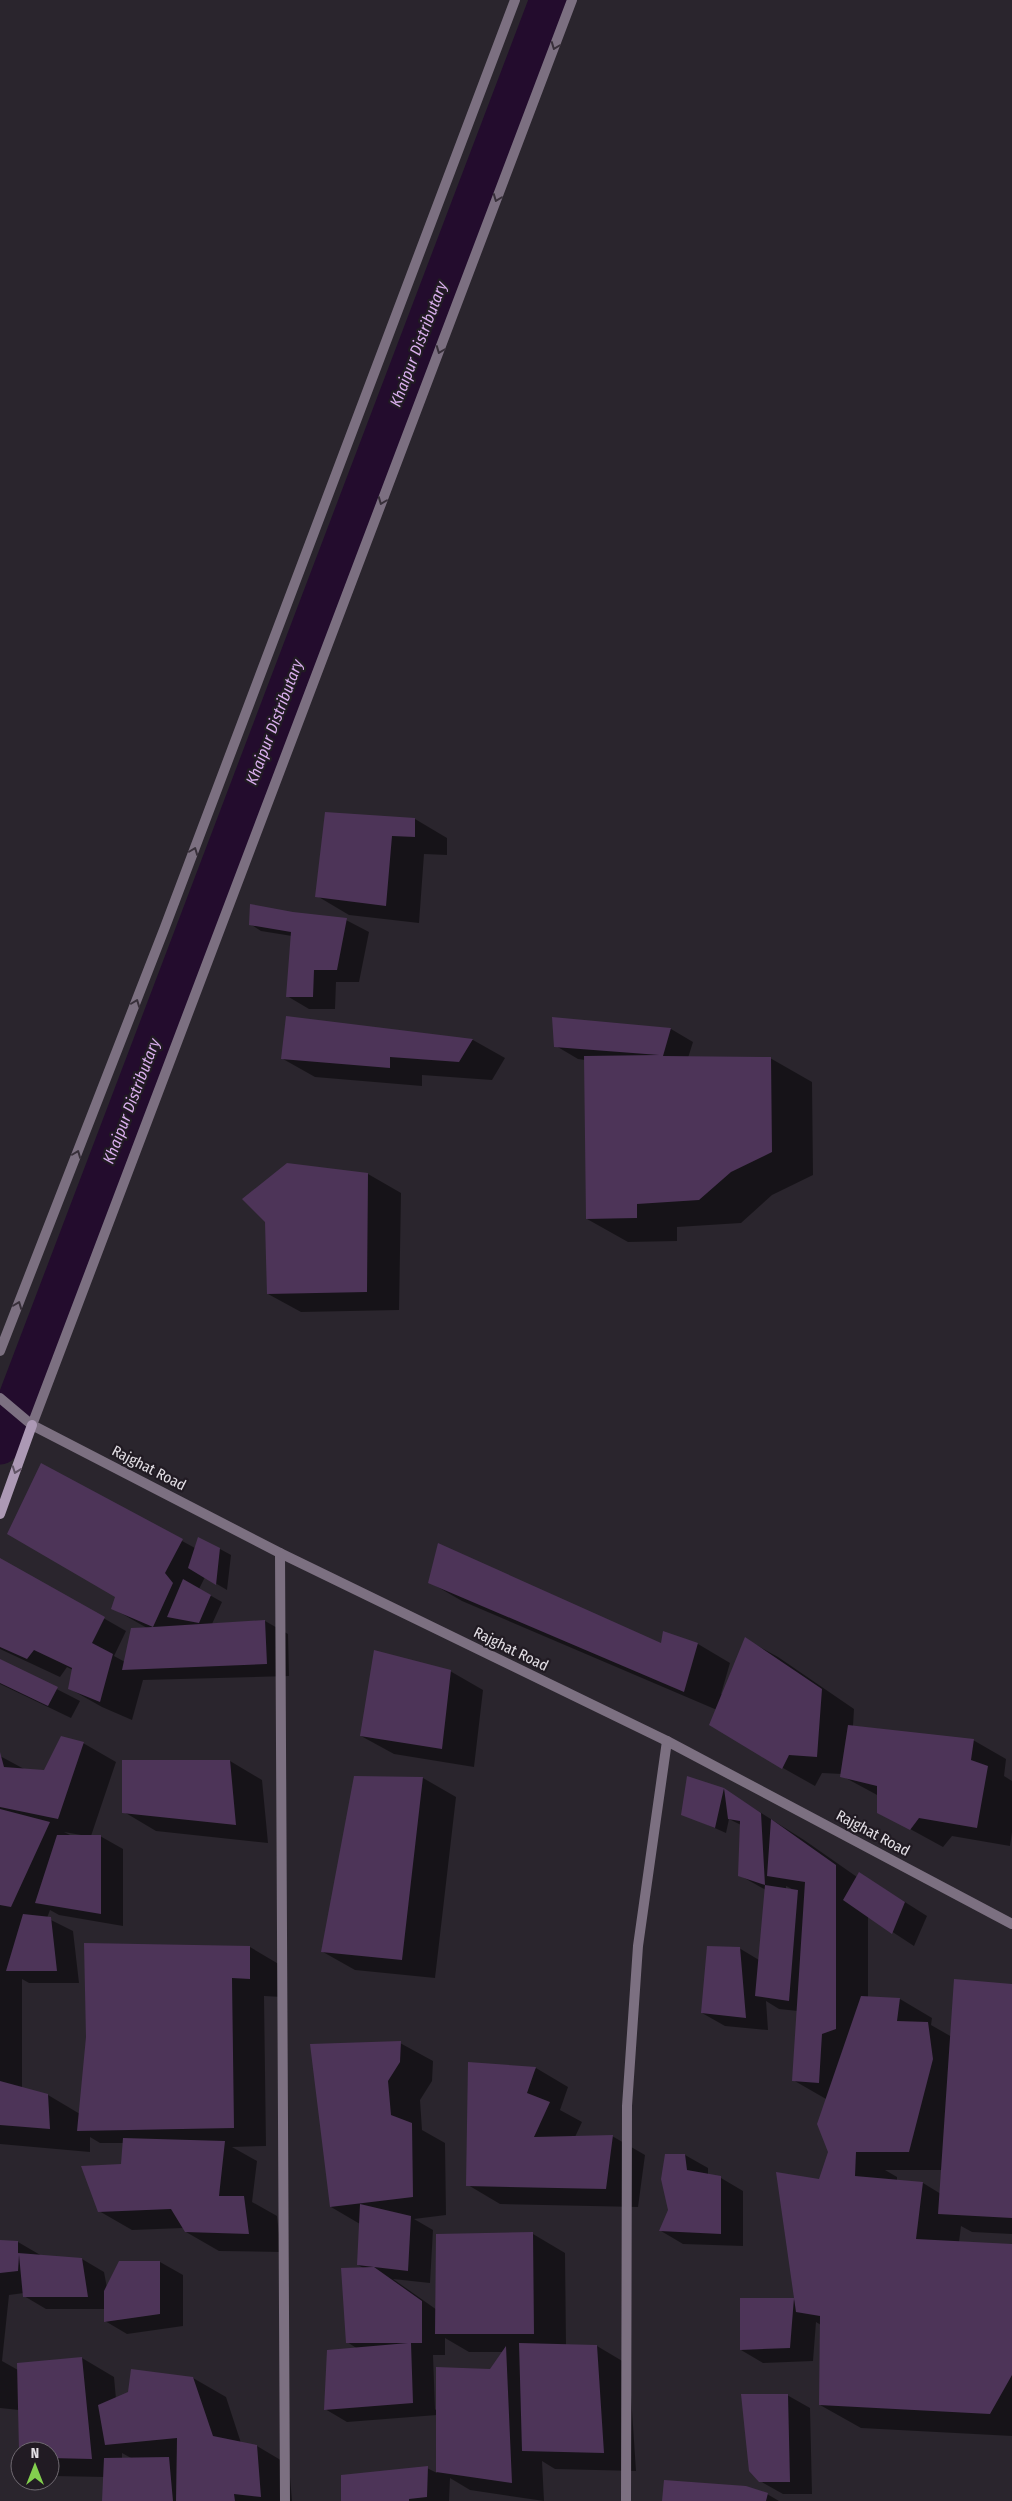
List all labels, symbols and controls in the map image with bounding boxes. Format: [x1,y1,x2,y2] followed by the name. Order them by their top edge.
[551,41,561,49] one-way arrow
[493,193,503,201] one-way arrow
[386,278,451,410] water label: Khaipur Distributary
[436,345,446,353] one-way arrow
[378,497,388,505] one-way arrow
[242,656,307,788] water label: Khaipur Distributary
[188,847,198,856] one-way arrow
[130,999,140,1007] one-way arrow
[99,1035,164,1167] water label: Khaipur Distributary
[71,1150,81,1159] one-way arrow
[12,1301,22,1310] one-way arrow
[109,1442,189,1494] street label: Rajghat Road
[12,1465,22,1473] one-way arrow
[471,1623,551,1675] street label: Rajghat Road
[833,1806,913,1860] street label: Rajghat Road
[10,2441,60,2491] north arrow
[31,2445,39,2462] text: N

